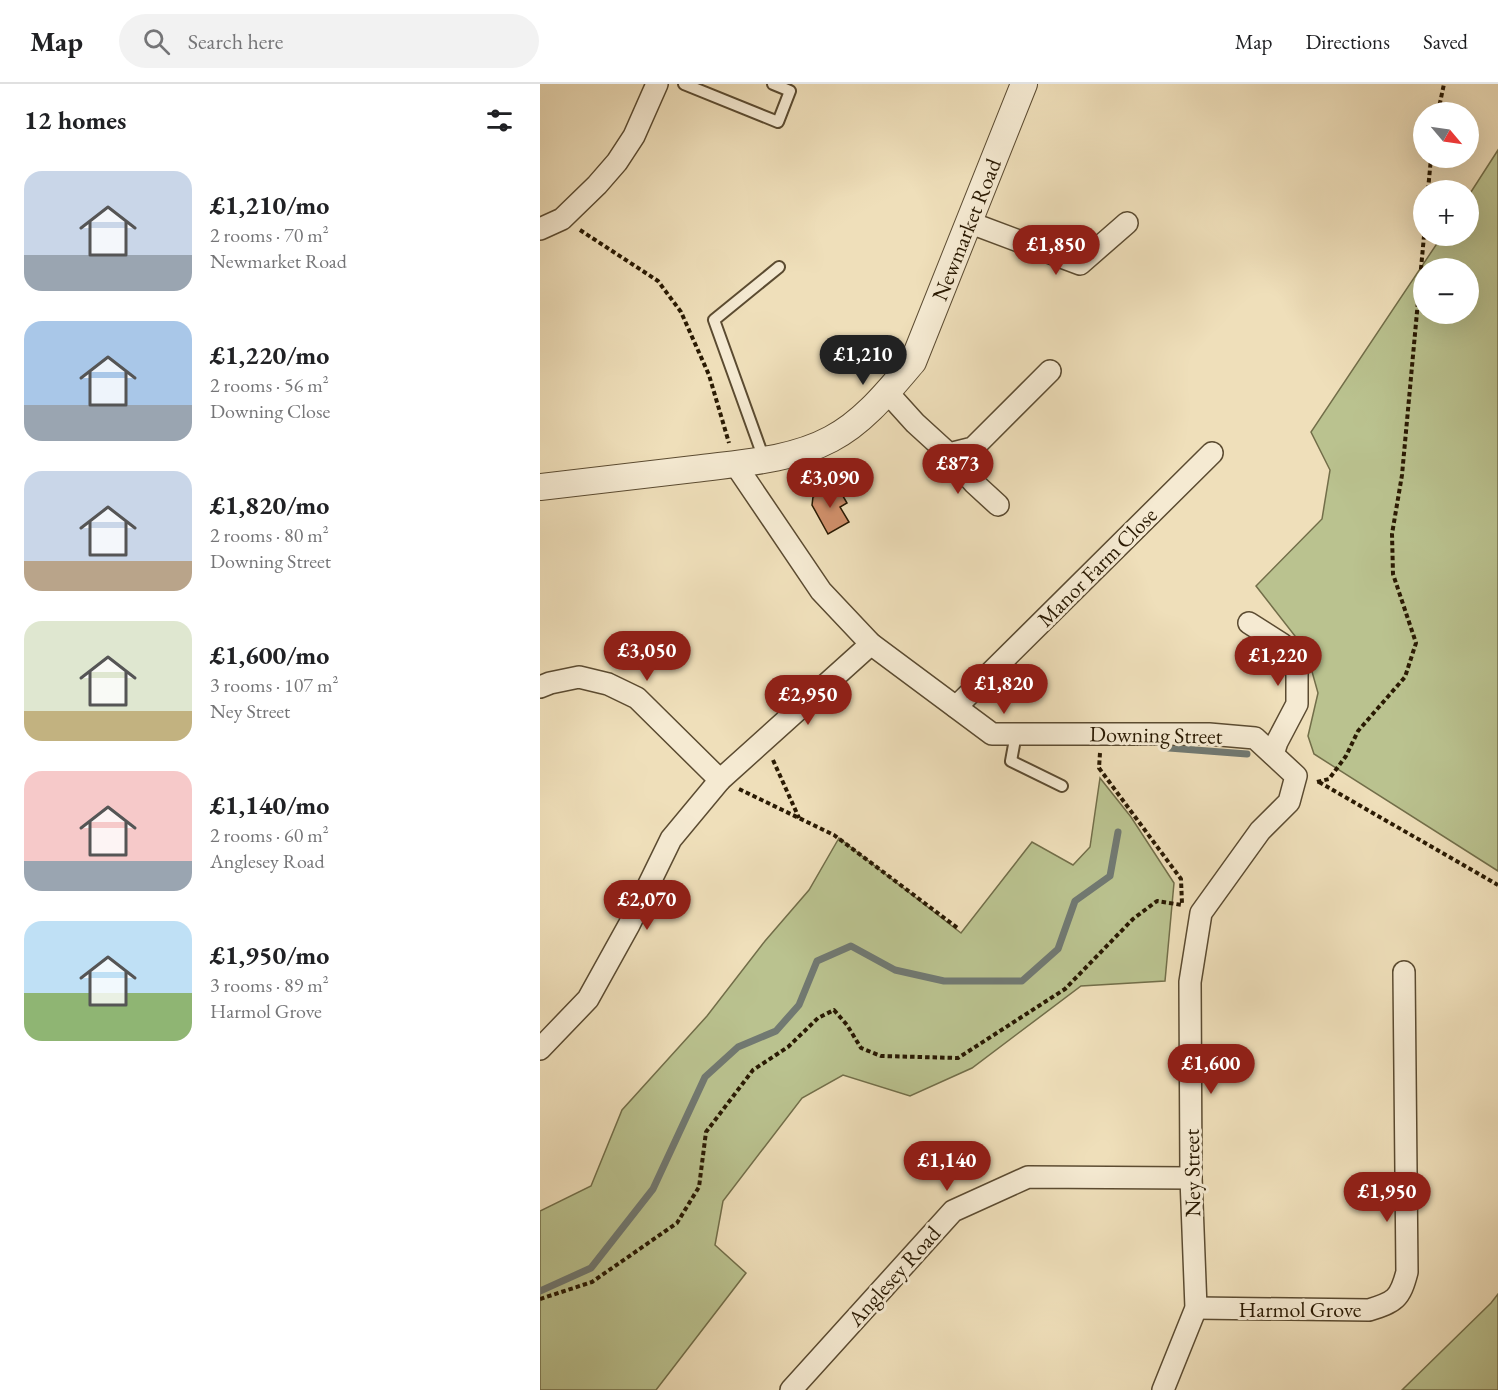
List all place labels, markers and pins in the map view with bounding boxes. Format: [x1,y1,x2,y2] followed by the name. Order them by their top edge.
[1007,225,1105,276] pin: £1,850
[814,335,912,386] pin: £1,210
[922,444,994,495] pin: £873
[781,458,879,509] pin: £3,090
[598,631,696,682] pin: £3,050
[1229,636,1327,687] pin: £1,220
[955,664,1053,715] pin: £1,820
[759,675,857,726] pin: £2,950
[598,880,696,931] pin: £2,070
[1162,1044,1260,1095] pin: £1,600
[898,1141,996,1192] pin: £1,140
[1338,1172,1436,1223] pin: £1,950

